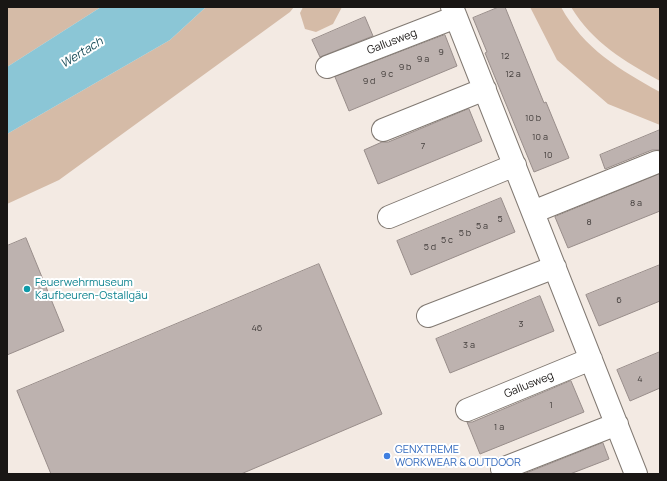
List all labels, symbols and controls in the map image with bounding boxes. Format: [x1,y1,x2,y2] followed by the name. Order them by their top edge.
[365,26,419,58] street label: Gallusweg
[58,34,106,72] water label: Wertach
[438,47,444,57] house number: 9
[501,51,509,61] house number: 12
[417,54,429,64] house number: 9 a
[399,62,411,72] house number: 9 b
[381,69,393,79] house number: 9 c
[505,69,521,79] house number: 12 a
[363,76,375,86] house number: 9 d
[525,113,541,123] house number: 10 b
[532,132,548,142] house number: 10 a
[421,141,425,151] house number: 7
[544,150,552,160] house number: 10
[630,198,642,208] house number: 8 a
[497,214,503,224] house number: 5
[586,217,592,227] house number: 8
[476,221,488,231] house number: 5 a
[459,228,471,238] house number: 5 b
[441,235,453,245] house number: 5 c
[424,242,436,252] house number: 5 d
[35,276,148,302] place label: Feuerwehrmuseum Kaufbeuren-Ostallgäu
[22,284,32,294] marker: Feuerwehrmuseum Kaufbeuren-Ostallgäu
[616,295,622,305] house number: 6
[519,319,523,329] house number: 3
[252,323,262,333] house number: 46
[463,340,475,350] house number: 3 a
[502,369,556,401] street label: Gallusweg
[637,374,643,384] house number: 4
[549,400,553,410] house number: 1
[494,422,504,432] house number: 1 a
[395,443,521,469] place label: GENXTREME WORKWEAR & OUTDOOR
[382,451,392,461] marker: GENXTREME WORKWEAR & OUTDOOR

